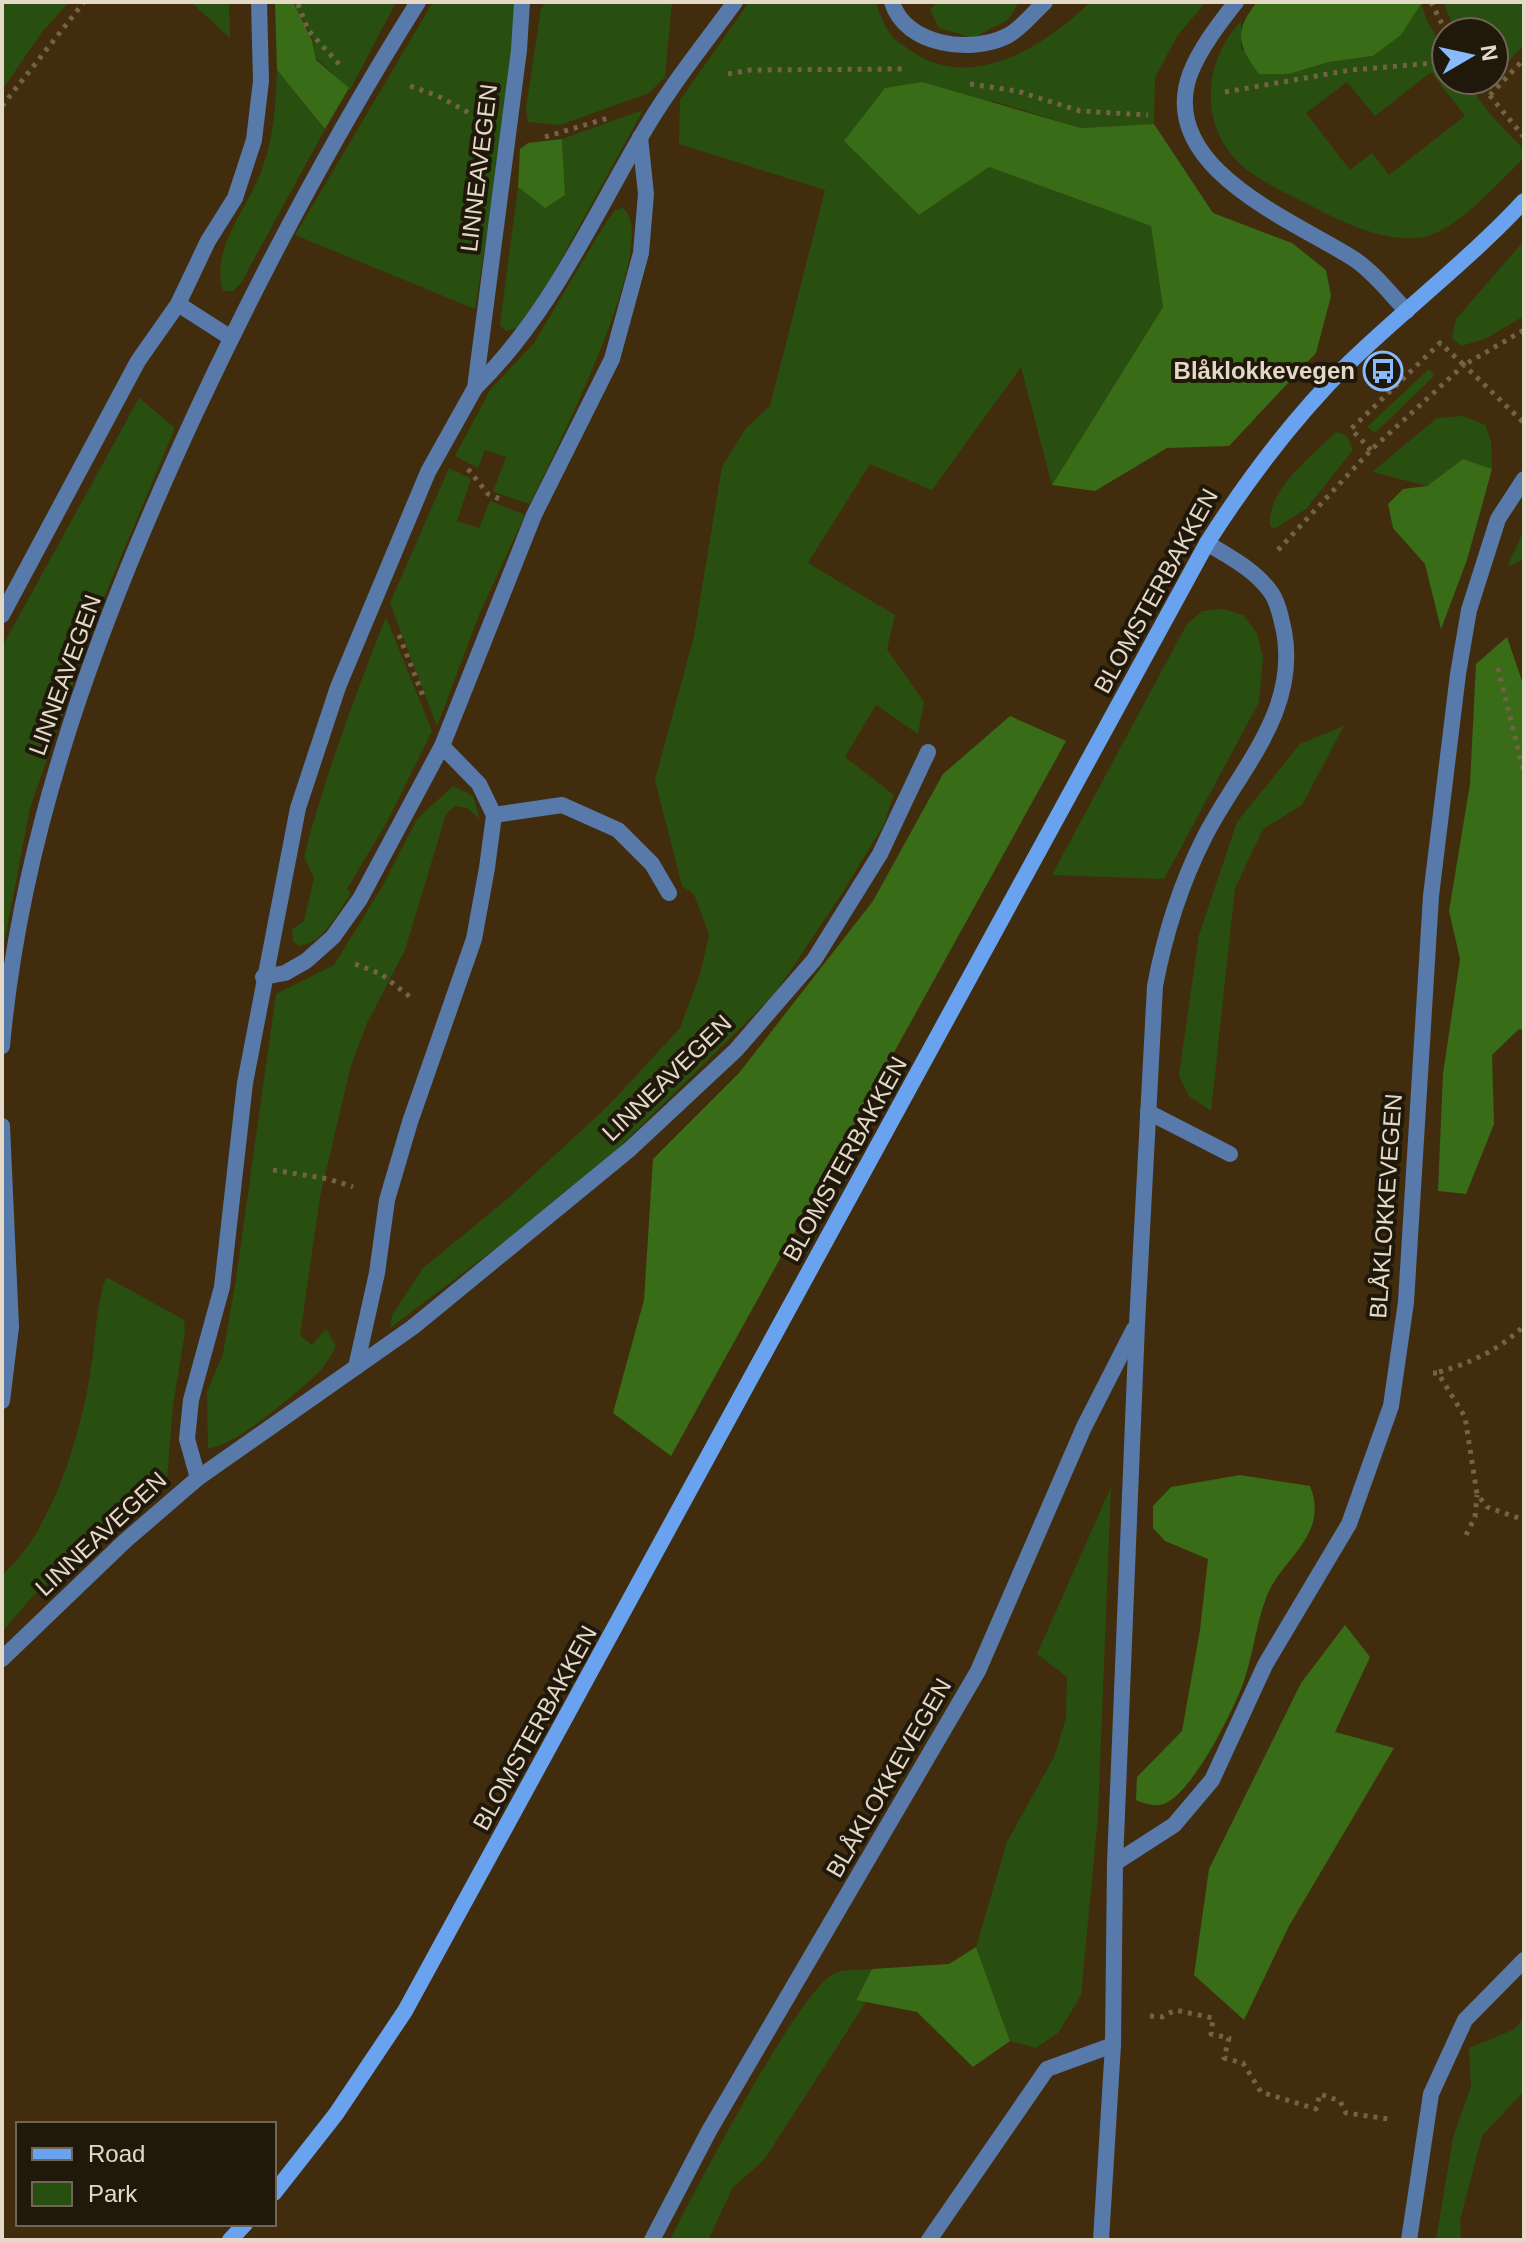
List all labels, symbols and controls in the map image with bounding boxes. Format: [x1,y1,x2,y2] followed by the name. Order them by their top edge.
[1430,16,1510,96] north arrow
[1476,43,1503,63] text: N
[455,82,502,253] street label: LINNEAVEGEN
[1362,350,1404,392] bus stop icon: Blåklokkevegen
[1174,357,1355,384] place label: Blåklokkevegen
[1088,484,1223,698] street label: BLOMSTERBAKKEN
[23,591,106,759] street label: LINNEAVEGEN
[597,1009,737,1146] street label: LINNEAVEGEN
[777,1052,912,1266] street label: BLOMSTERBAKKEN
[1364,1093,1407,1319] street label: BLÅKLOKKEVEGEN
[30,1466,172,1601] street label: LINNEAVEGEN
[467,1621,602,1835] street label: BLOMSTERBAKKEN
[821,1673,957,1882] street label: BLÅKLOKKEVEGEN
[16,2122,276,2226] legend
[88,2140,145,2167] text: Road
[88,2180,138,2207] text: Park

